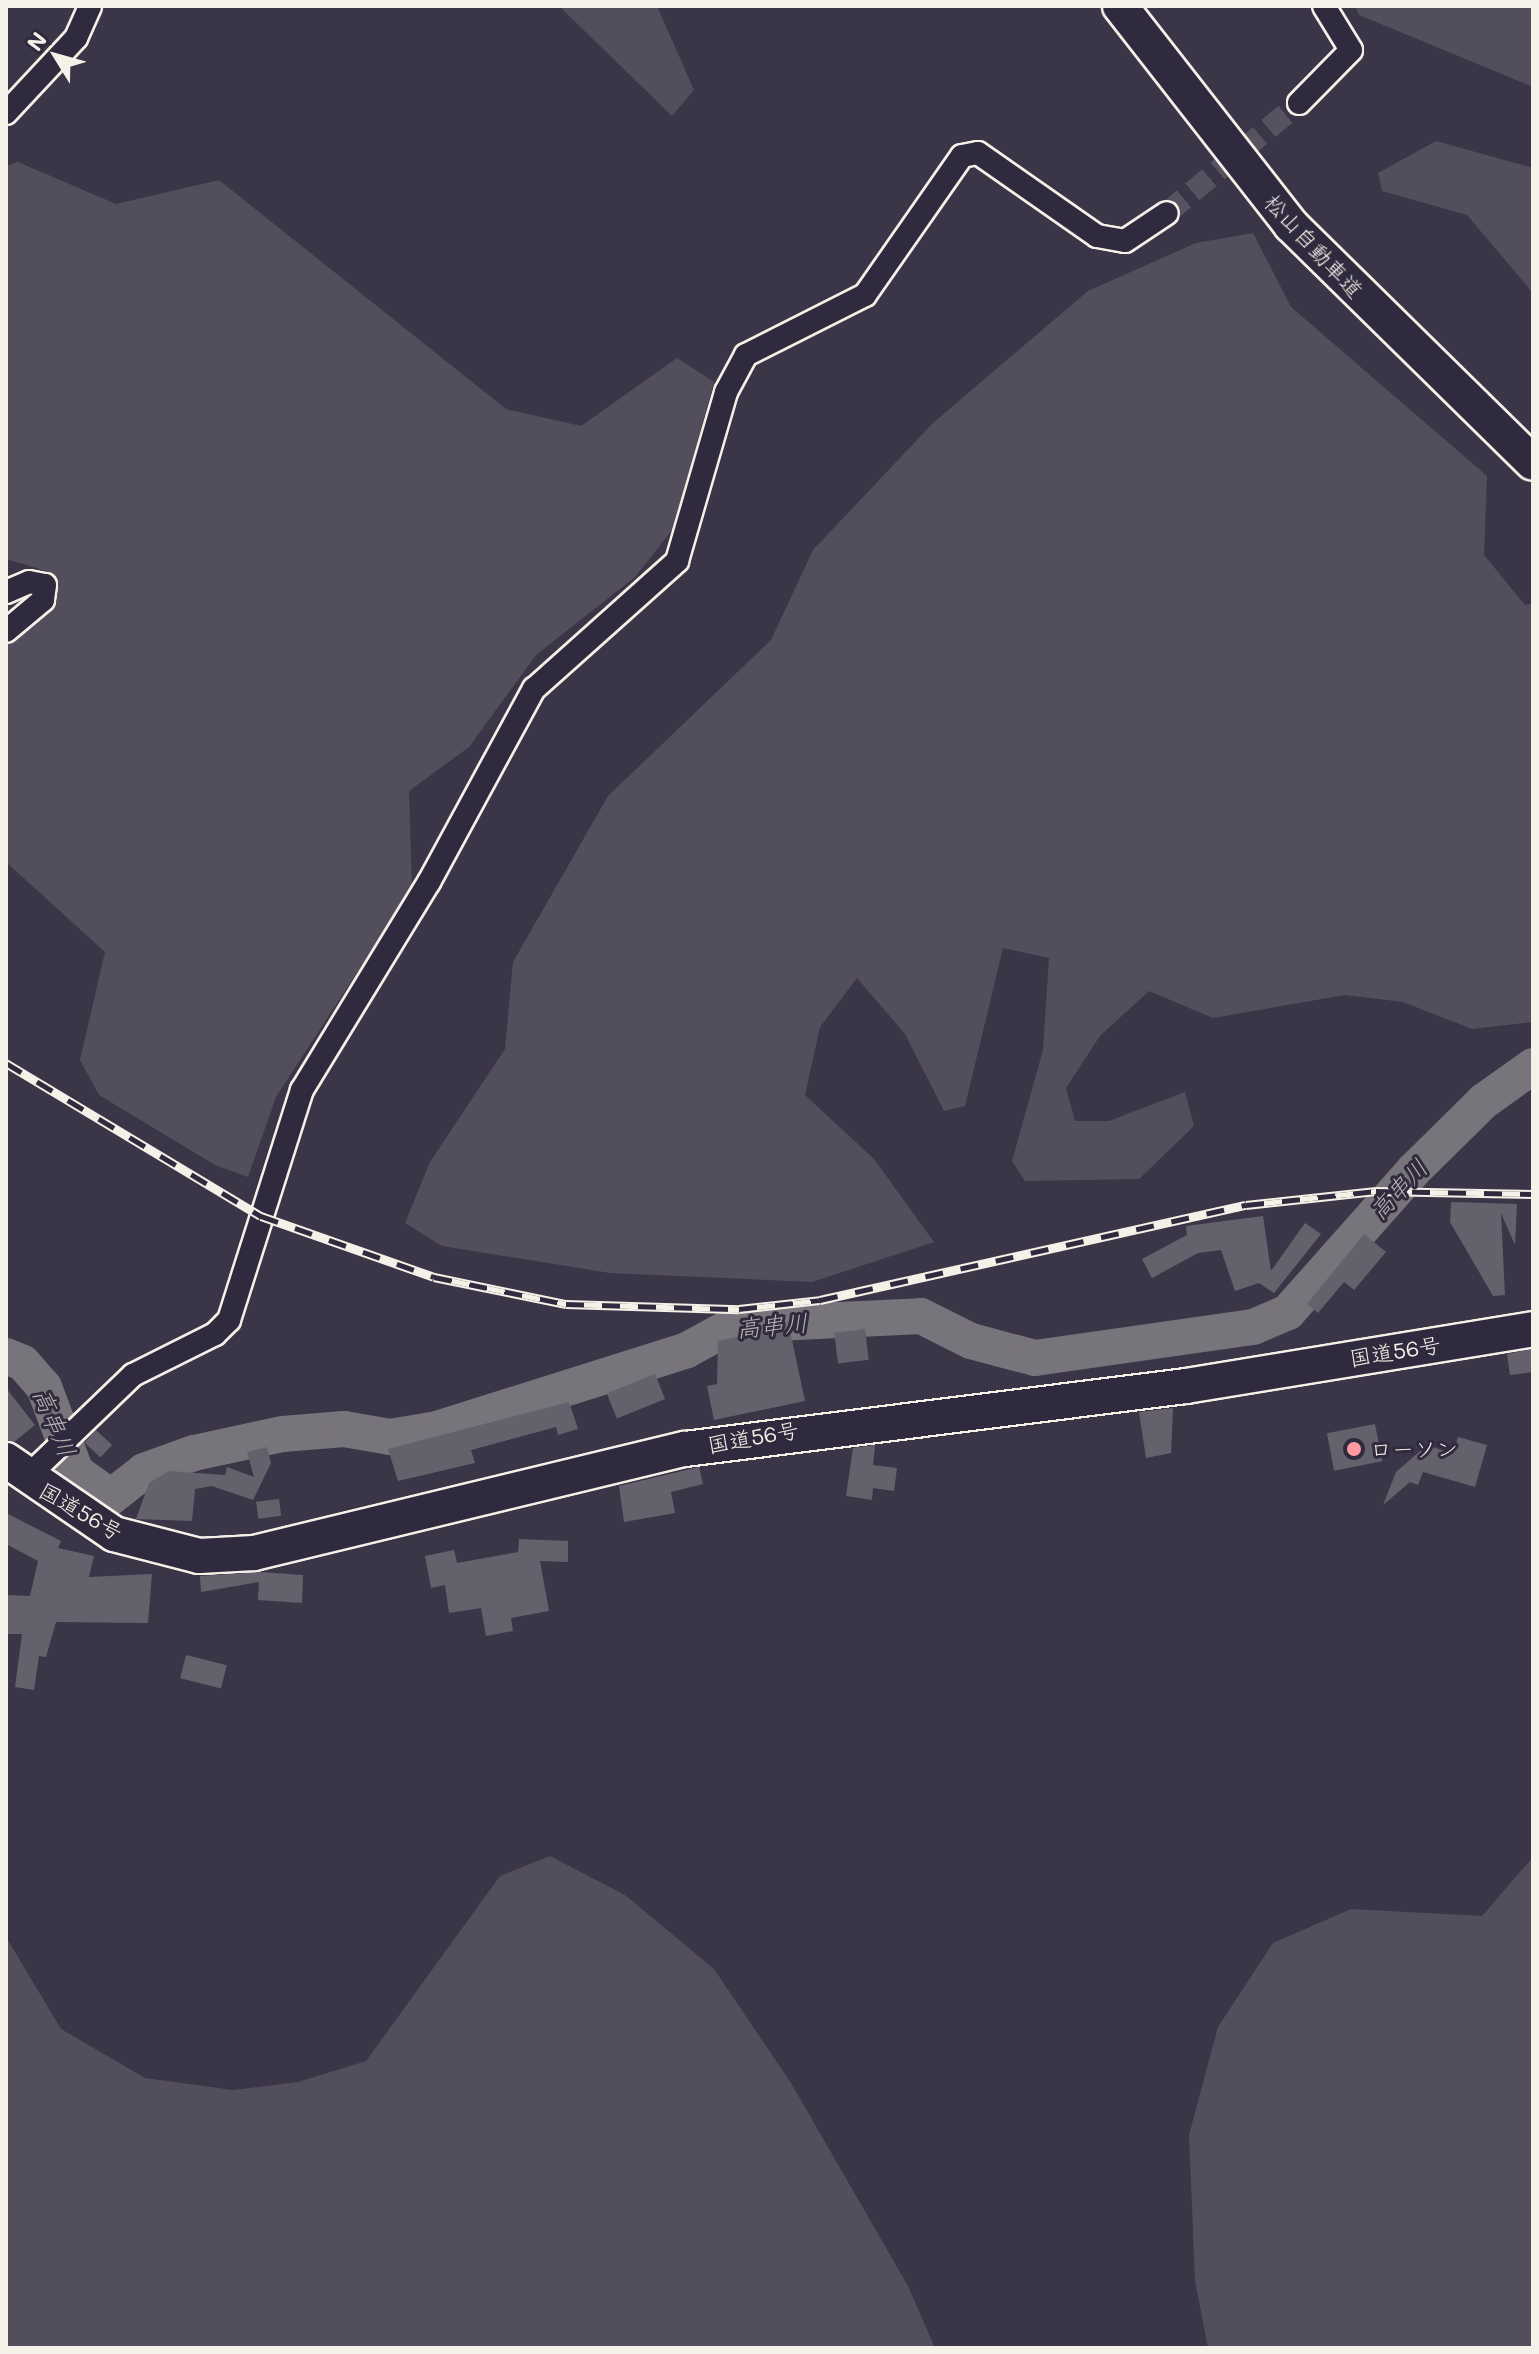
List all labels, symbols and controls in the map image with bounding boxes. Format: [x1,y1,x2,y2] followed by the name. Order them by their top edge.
[16,16,96,96] north arrow
[20,26,53,57] text: N
[1259,189,1369,303] street label: 松山自動車道
[1363,1153,1433,1225] water label: 高串川
[735,1308,809,1342] water label: 高串川
[1347,1331,1443,1371] street label: 国道56号
[28,1383,82,1461] water label: 高串川
[705,1416,801,1458] street label: 国道56号
[1370,1436,1458,1462] place label: ローソン
[1345,1440,1363,1458] marker: ローソン
[35,1477,127,1545] street label: 国道56号

